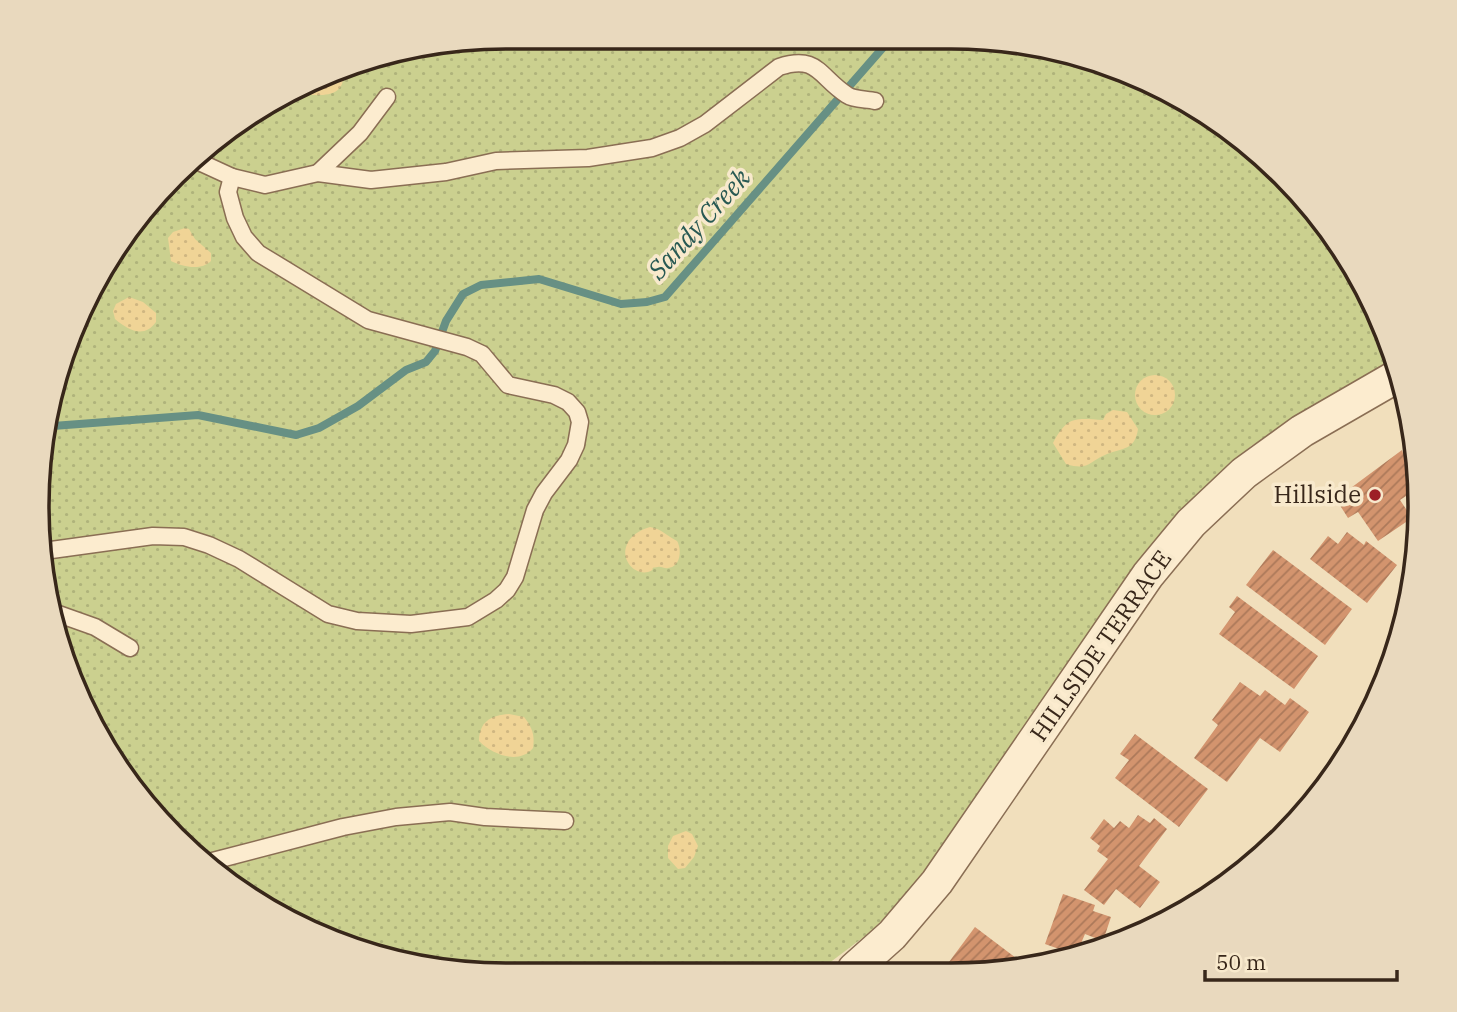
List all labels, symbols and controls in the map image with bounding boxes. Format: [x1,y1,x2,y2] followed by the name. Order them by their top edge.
[639,161,757,287] water label: Sandy Creek
[1273,478,1361,510] place label: Hillside
[1367,487,1383,503] marker: Hillside
[1022,544,1178,747] street label: HILLSIDE TERRACE
[1205,939,1398,983] scale bar
[1216,948,1266,976] text: 50 m

